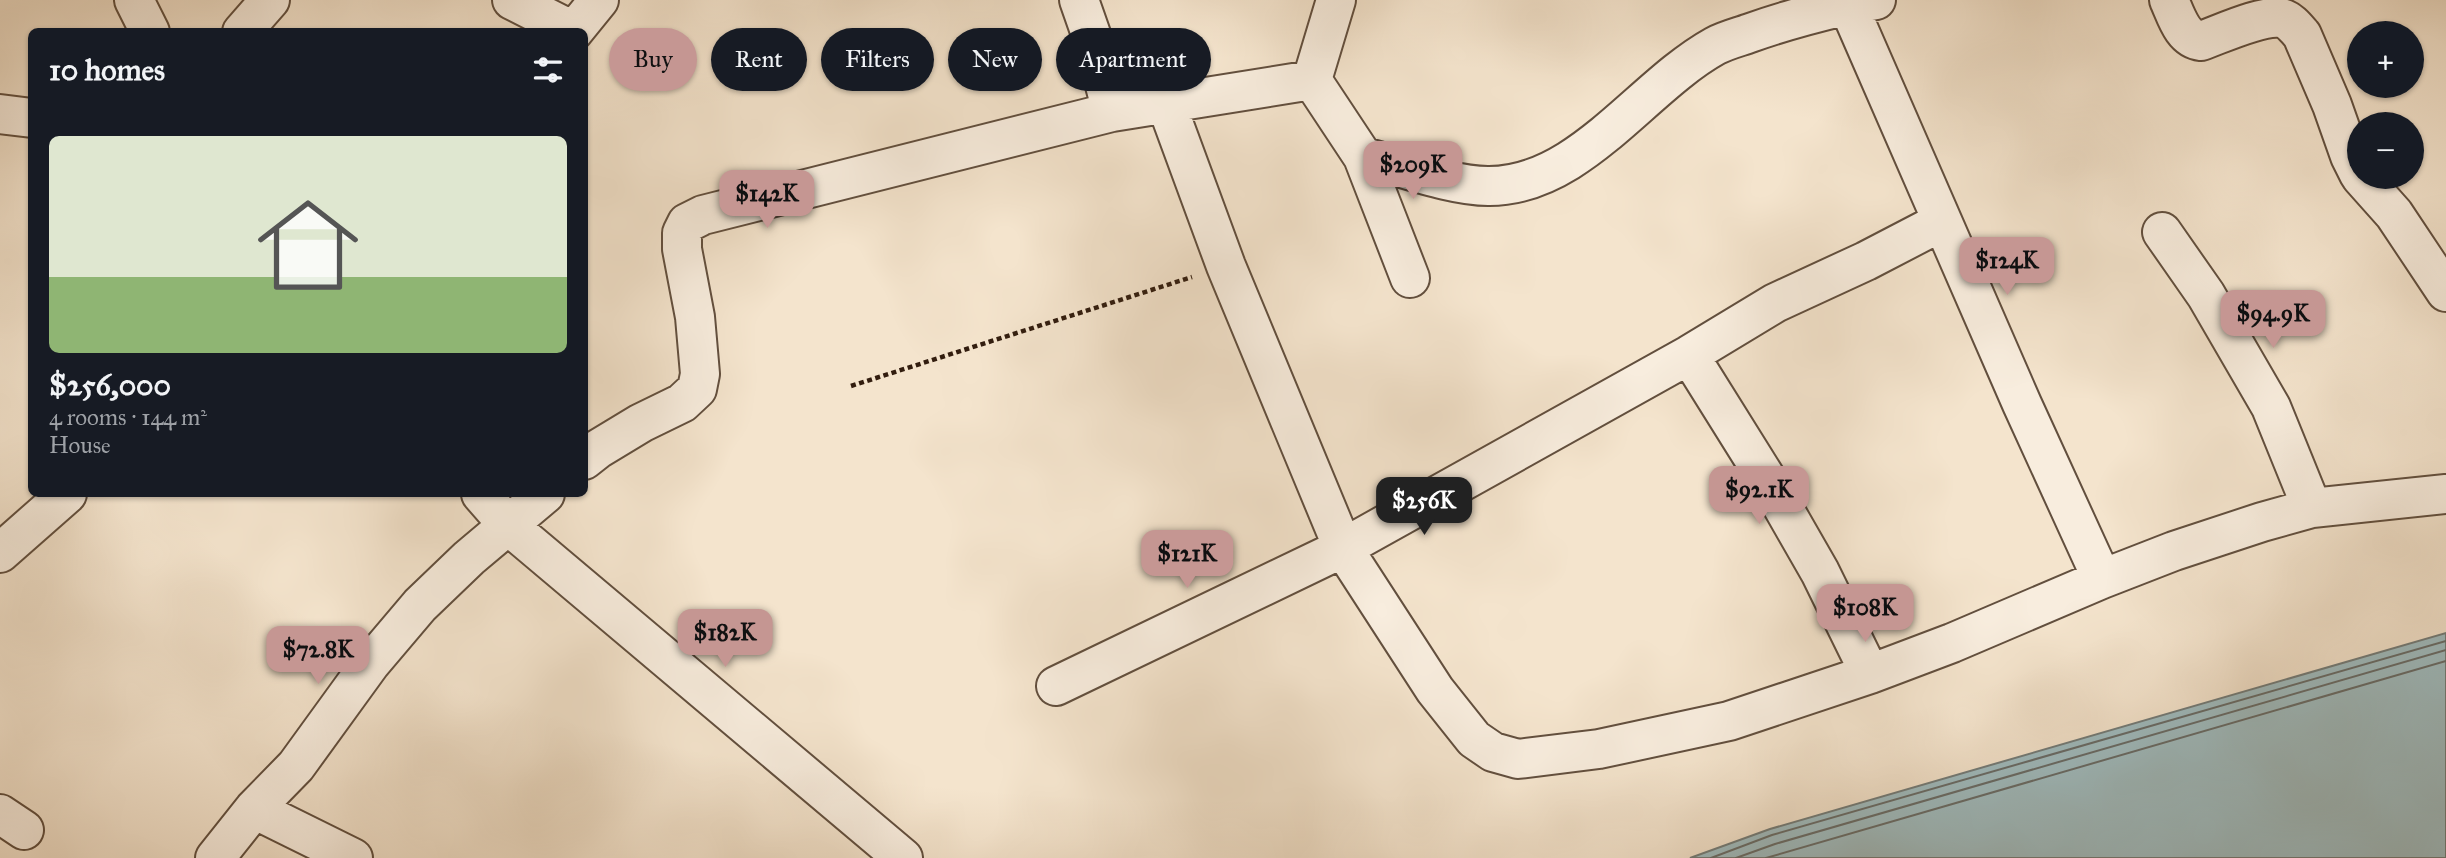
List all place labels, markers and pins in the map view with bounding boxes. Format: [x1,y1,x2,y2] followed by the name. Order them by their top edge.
[1364,142,1462,201] pin: $209K
[718,170,816,230] pin: $142K
[1958,238,2056,297] pin: $124K
[2216,290,2330,350] pin: $94.9K
[1702,466,1816,526] pin: $92.1K
[1375,477,1473,537] pin: $256K
[1138,530,1236,590] pin: $121K
[1816,584,1914,644] pin: $108K
[676,610,774,669] pin: $182K
[261,626,375,686] pin: $72.8K

